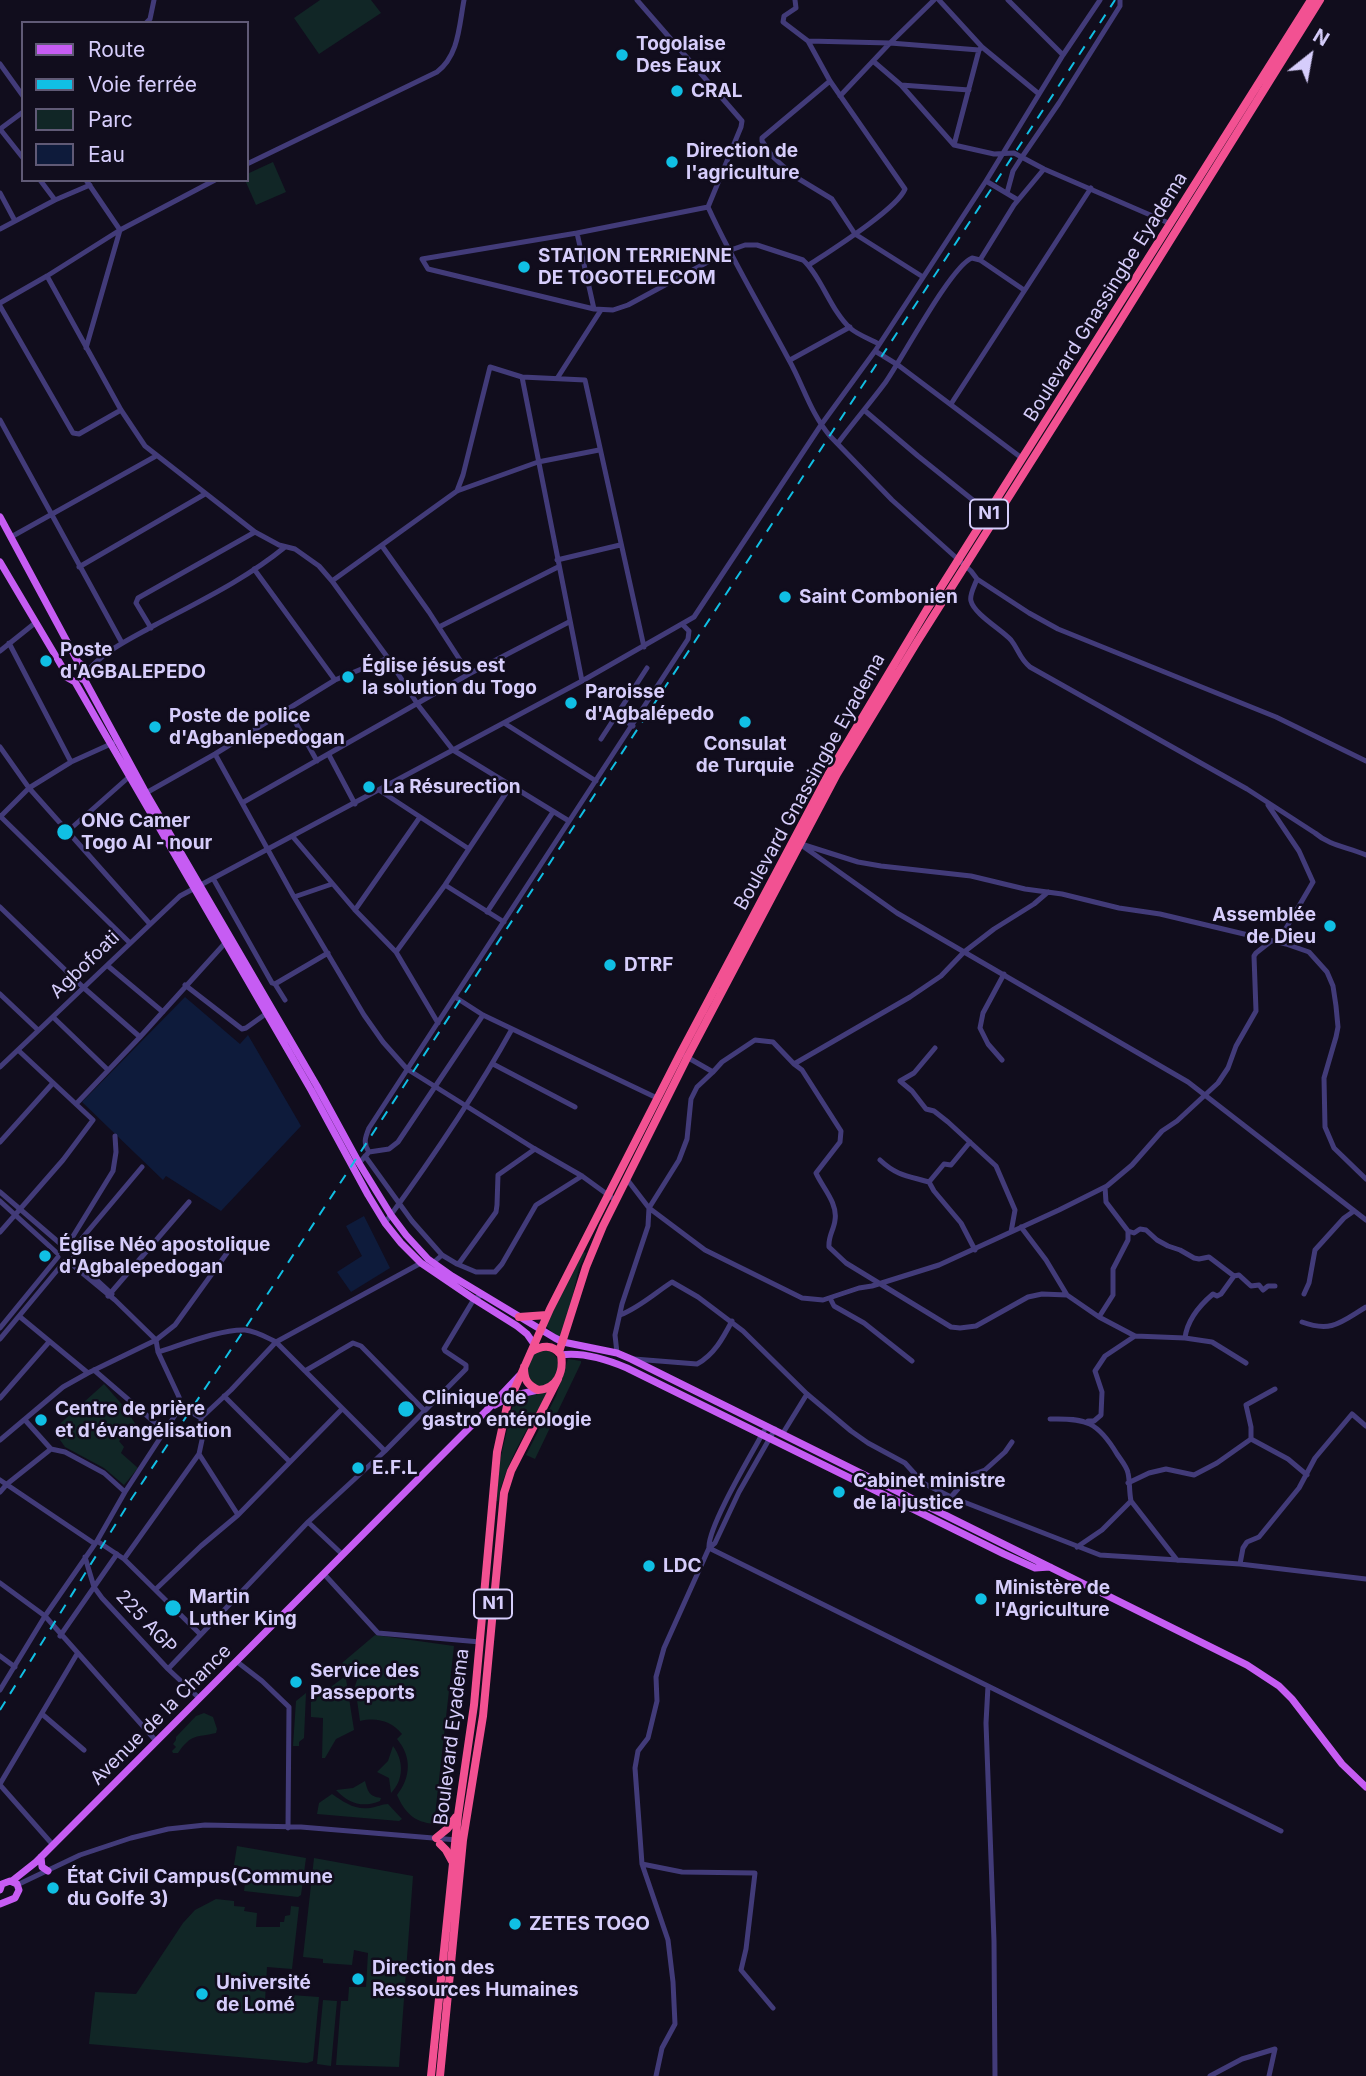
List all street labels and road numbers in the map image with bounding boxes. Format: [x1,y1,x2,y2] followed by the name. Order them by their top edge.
[1020,168,1192,426] street label: Boulevard Gnassingbe Eyadema
[970,500,1008,528] road number: N1
[730,650,890,914] street label: Boulevard Gnassingbe Eyadema
[46,926,124,1004] street label: Agbofoati
[111,1585,181,1659] street label: 225 AGP
[474,1590,512,1618] road number: N1
[86,1640,236,1790] street label: Avenue de la Chance
[430,1647,474,1827] street label: Boulevard Eyadema

